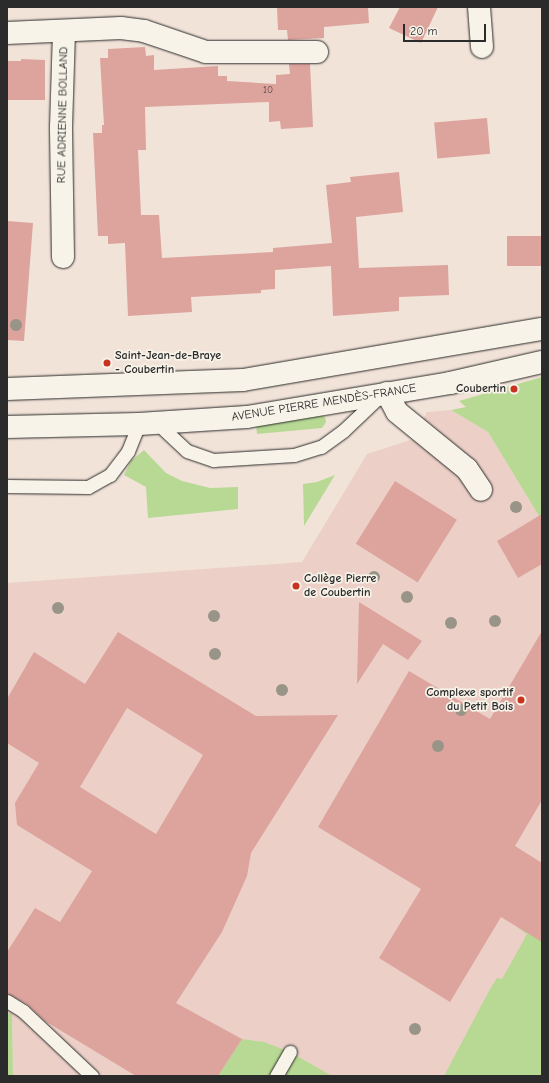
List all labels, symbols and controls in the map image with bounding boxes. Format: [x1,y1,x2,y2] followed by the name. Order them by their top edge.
[405,16,488,42] scale bar
[410,24,438,38] text: 20 m
[55,46,71,184] street label: RUE ADRIENNE BOLLAND
[263,85,273,97] house number: 10
[115,349,221,377] place label: Saint-Jean-de-Braye - Coubertin
[102,358,112,368] marker: Saint-Jean-de-Braye - Coubertin
[231,381,417,425] street label: AVENUE PIERRE MENDÈS-FRANCE
[456,382,506,396] place label: Coubertin
[509,384,519,394] marker: Coubertin
[304,572,376,600] place label: Collège Pierre de Coubertin
[291,581,301,591] marker: Collège Pierre de Coubertin
[426,686,513,714] place label: Complexe sportif du Petit Bois
[516,695,526,705] marker: Complexe sportif du Petit Bois

